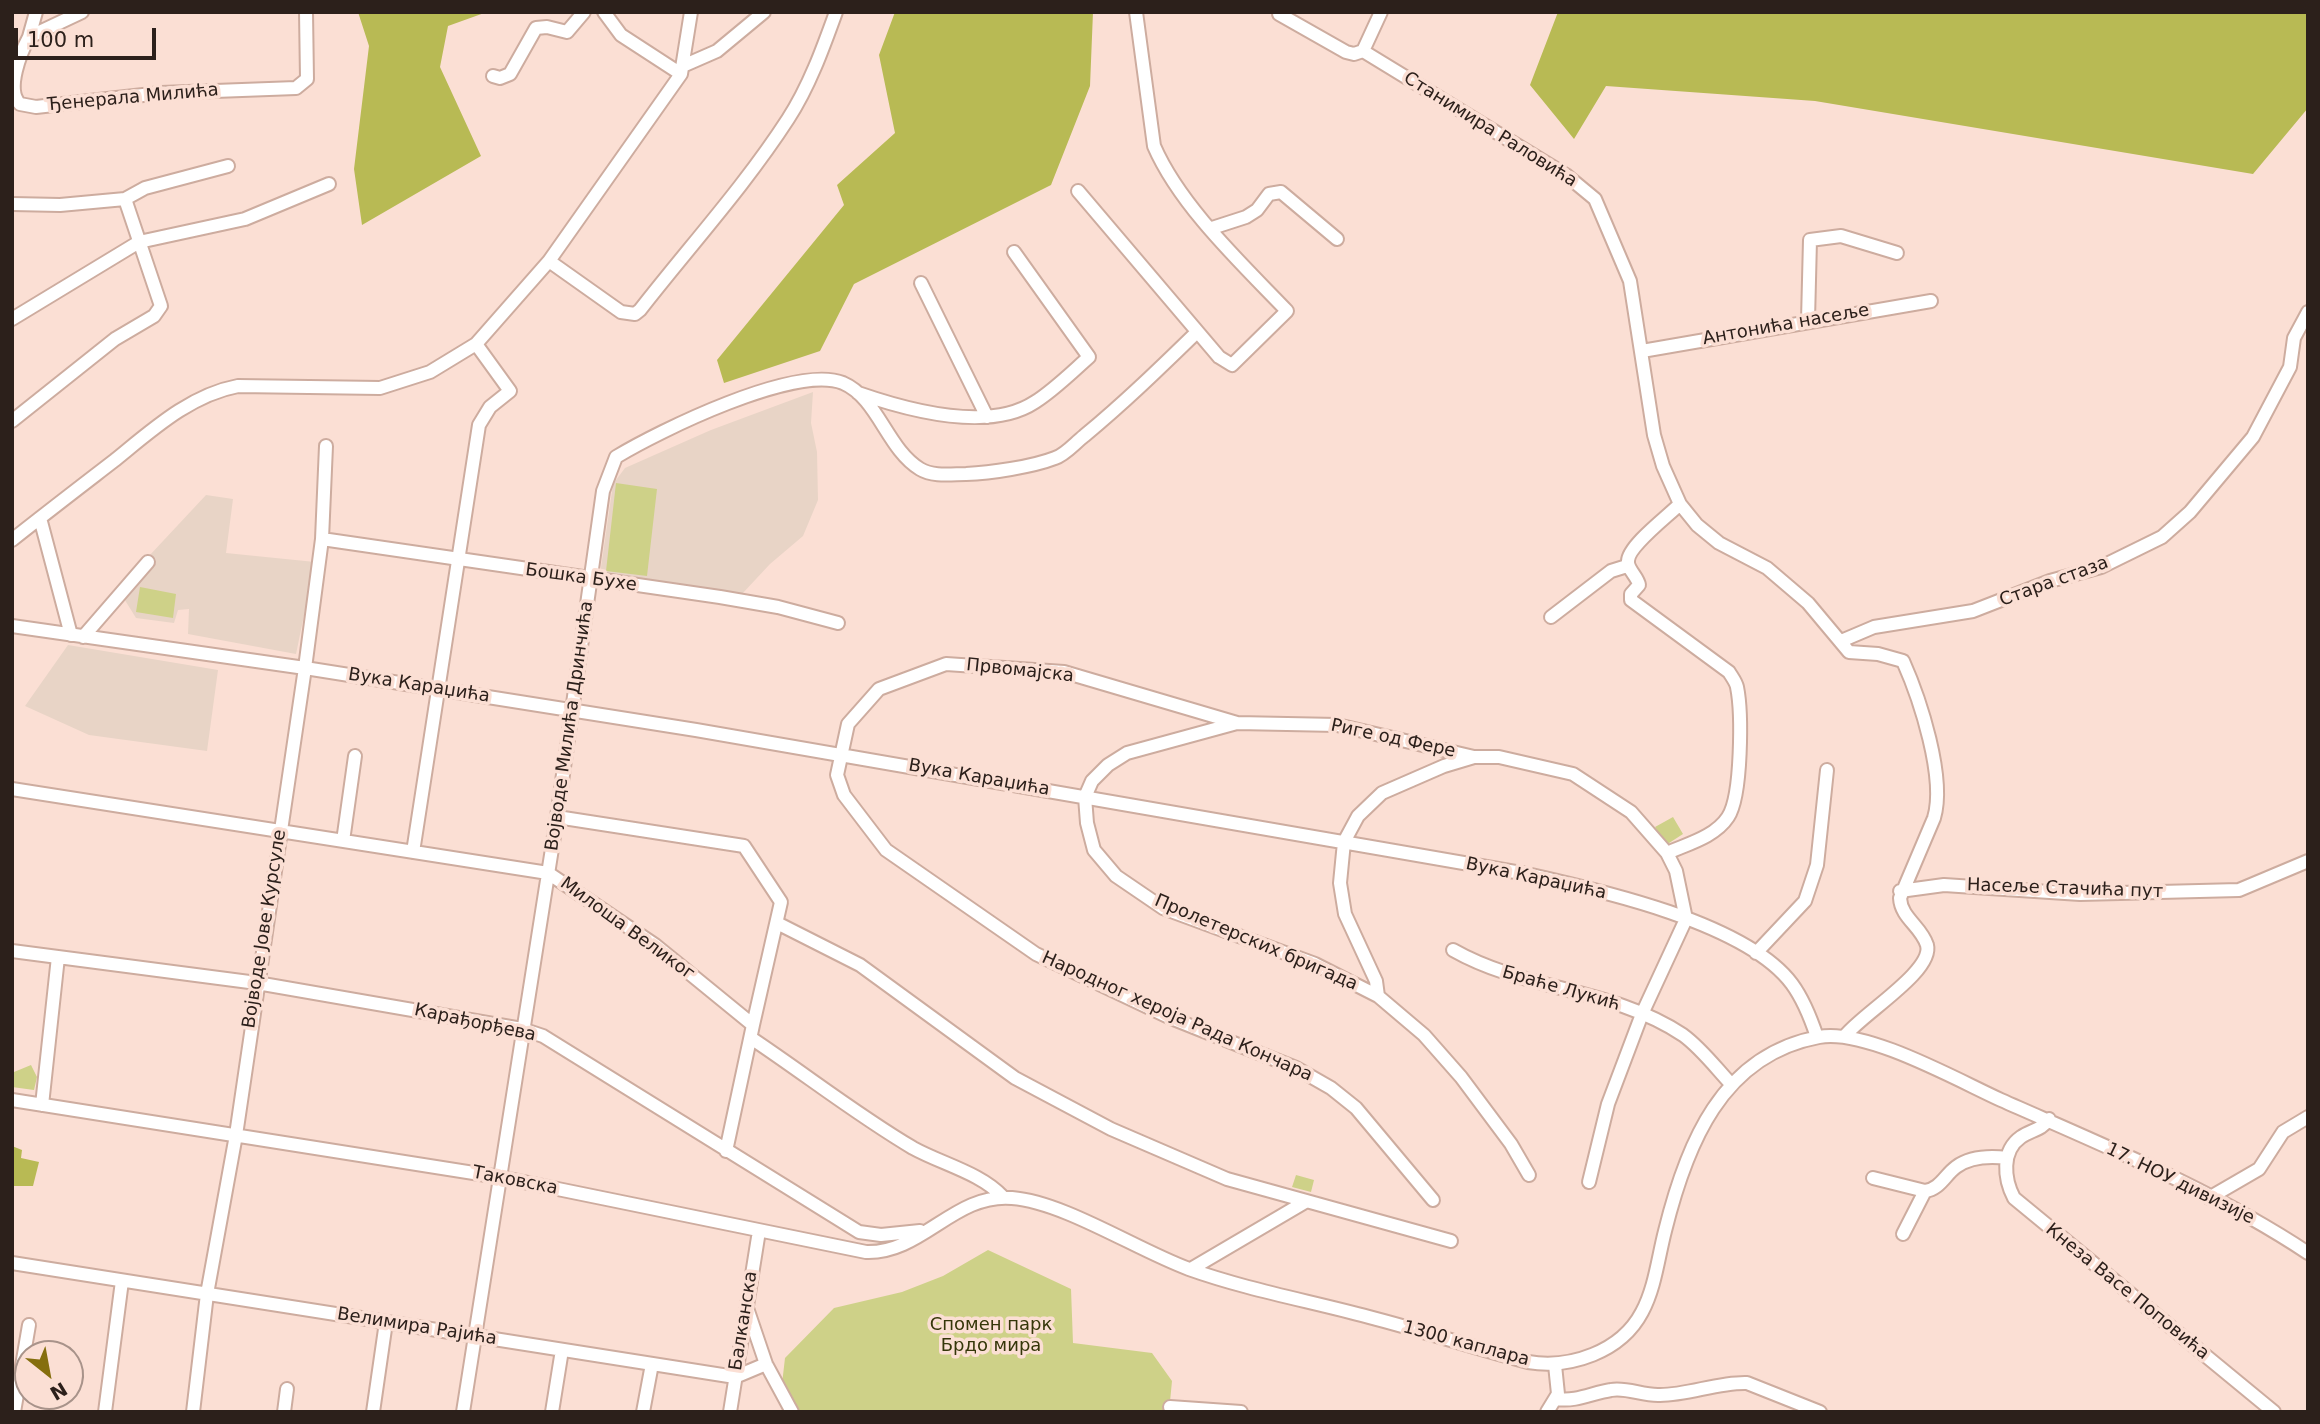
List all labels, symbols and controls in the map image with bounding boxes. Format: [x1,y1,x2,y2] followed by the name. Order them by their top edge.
[18,14,159,58] scale bar
[27,28,94,52] text: 100 m
[1399,68,1581,192] street label: Станимира Раловића
[46,80,220,116] street label: Ђенерала Милића
[1701,300,1871,350] street label: Антонића насеље
[1997,552,2111,612] street label: Стара стаза
[524,559,638,597] street label: Бошка Бухе
[542,600,598,852] street label: Војводе Милића Дринчића
[965,655,1075,687] street label: Првомајска
[347,664,491,708] street label: Вука Караџића
[1329,715,1457,763] street label: Риге од Фере
[907,755,1051,801] street label: Вука Караџића
[239,828,291,1030] street label: Војводе Јове Курсуле
[1464,854,1608,904] street label: Вука Караџића
[556,873,698,985] street label: Милоша Великог
[1966,875,2164,903] street label: Насеље Стачића пут
[1151,890,1361,996] street label: Пролетерских бригада
[1038,947,1316,1087] street label: Народног хероја Рада Кончара
[1499,962,1623,1016] street label: Браће Лукић
[412,1000,538,1046] street label: Карађорђева
[2102,1139,2258,1229] street label: 17. НОУ дивизије
[471,1162,559,1200] street label: Таковска
[2041,1219,2213,1365] street label: Кнеза Васе Поповића
[725,1270,763,1372] street label: Балканска
[336,1304,498,1350] street label: Велимира Рајића
[930,1314,1052,1356] park label: Спомен парк Брдо мира
[1400,1317,1532,1371] street label: 1300 каплара
[14,1340,84,1410] north arrow
[46,1378,71,1405] text: N

